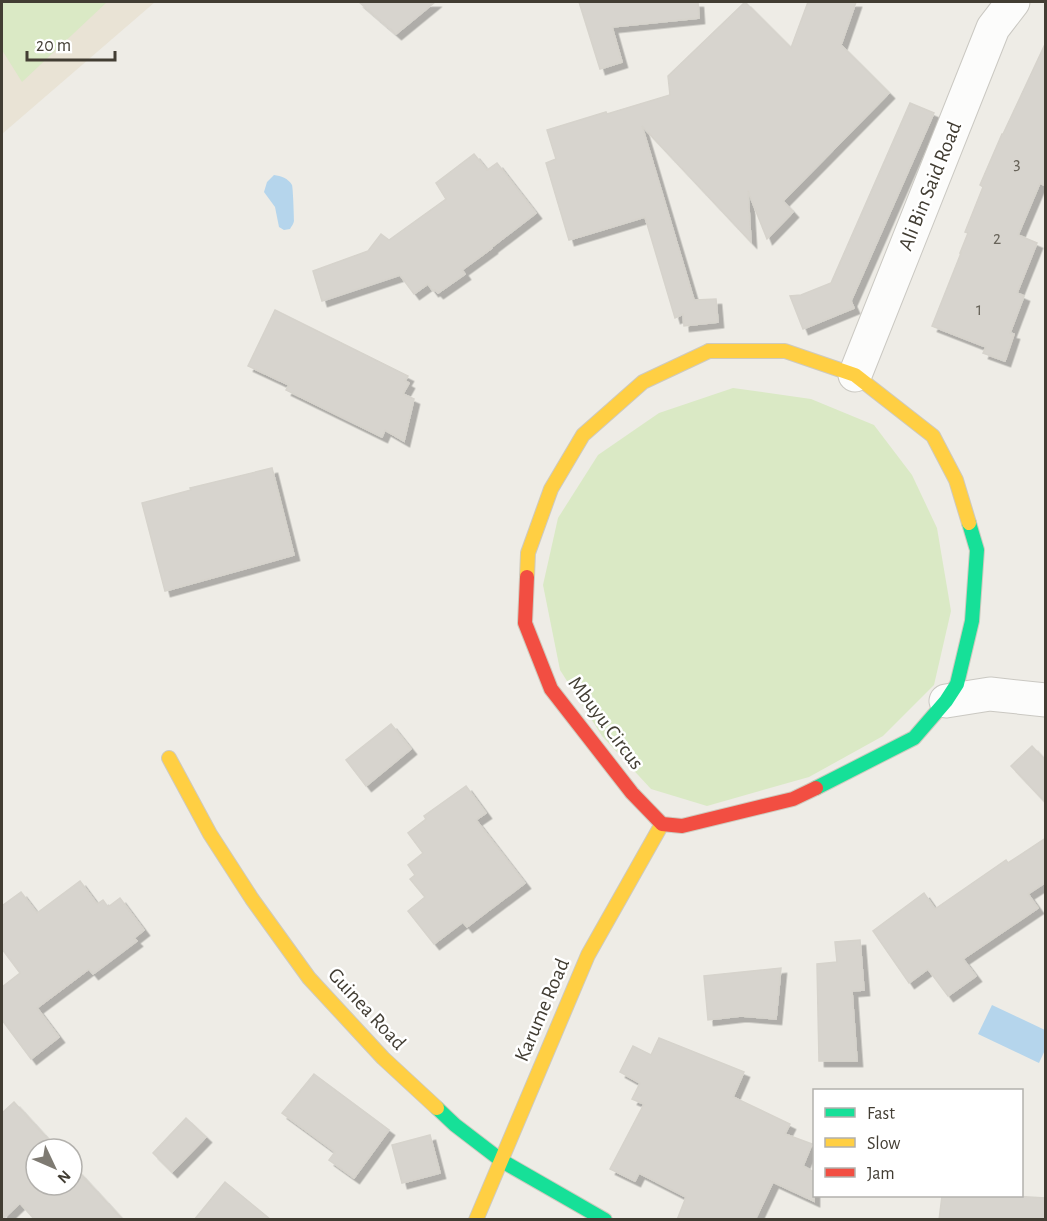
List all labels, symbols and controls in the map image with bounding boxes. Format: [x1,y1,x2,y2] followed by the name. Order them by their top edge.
[27,24,116,62] scale bar
[36,37,71,55] text: 20 m
[895,118,965,253] street label: Ali Bin Said Road
[1013,155,1021,173] house number: 3
[993,230,1001,248] house number: 2
[976,301,982,319] house number: 1
[564,673,648,773] street label: Mbuyu Circus
[511,955,573,1065] street label: Karume Road
[324,964,410,1054] street label: Guinea Road
[813,1089,1023,1197] legend
[867,1105,895,1123] text: Fast
[867,1135,900,1153] text: Slow
[24,1137,84,1197] north arrow
[867,1165,895,1183] text: Jam
[54,1167,74,1186] text: N

